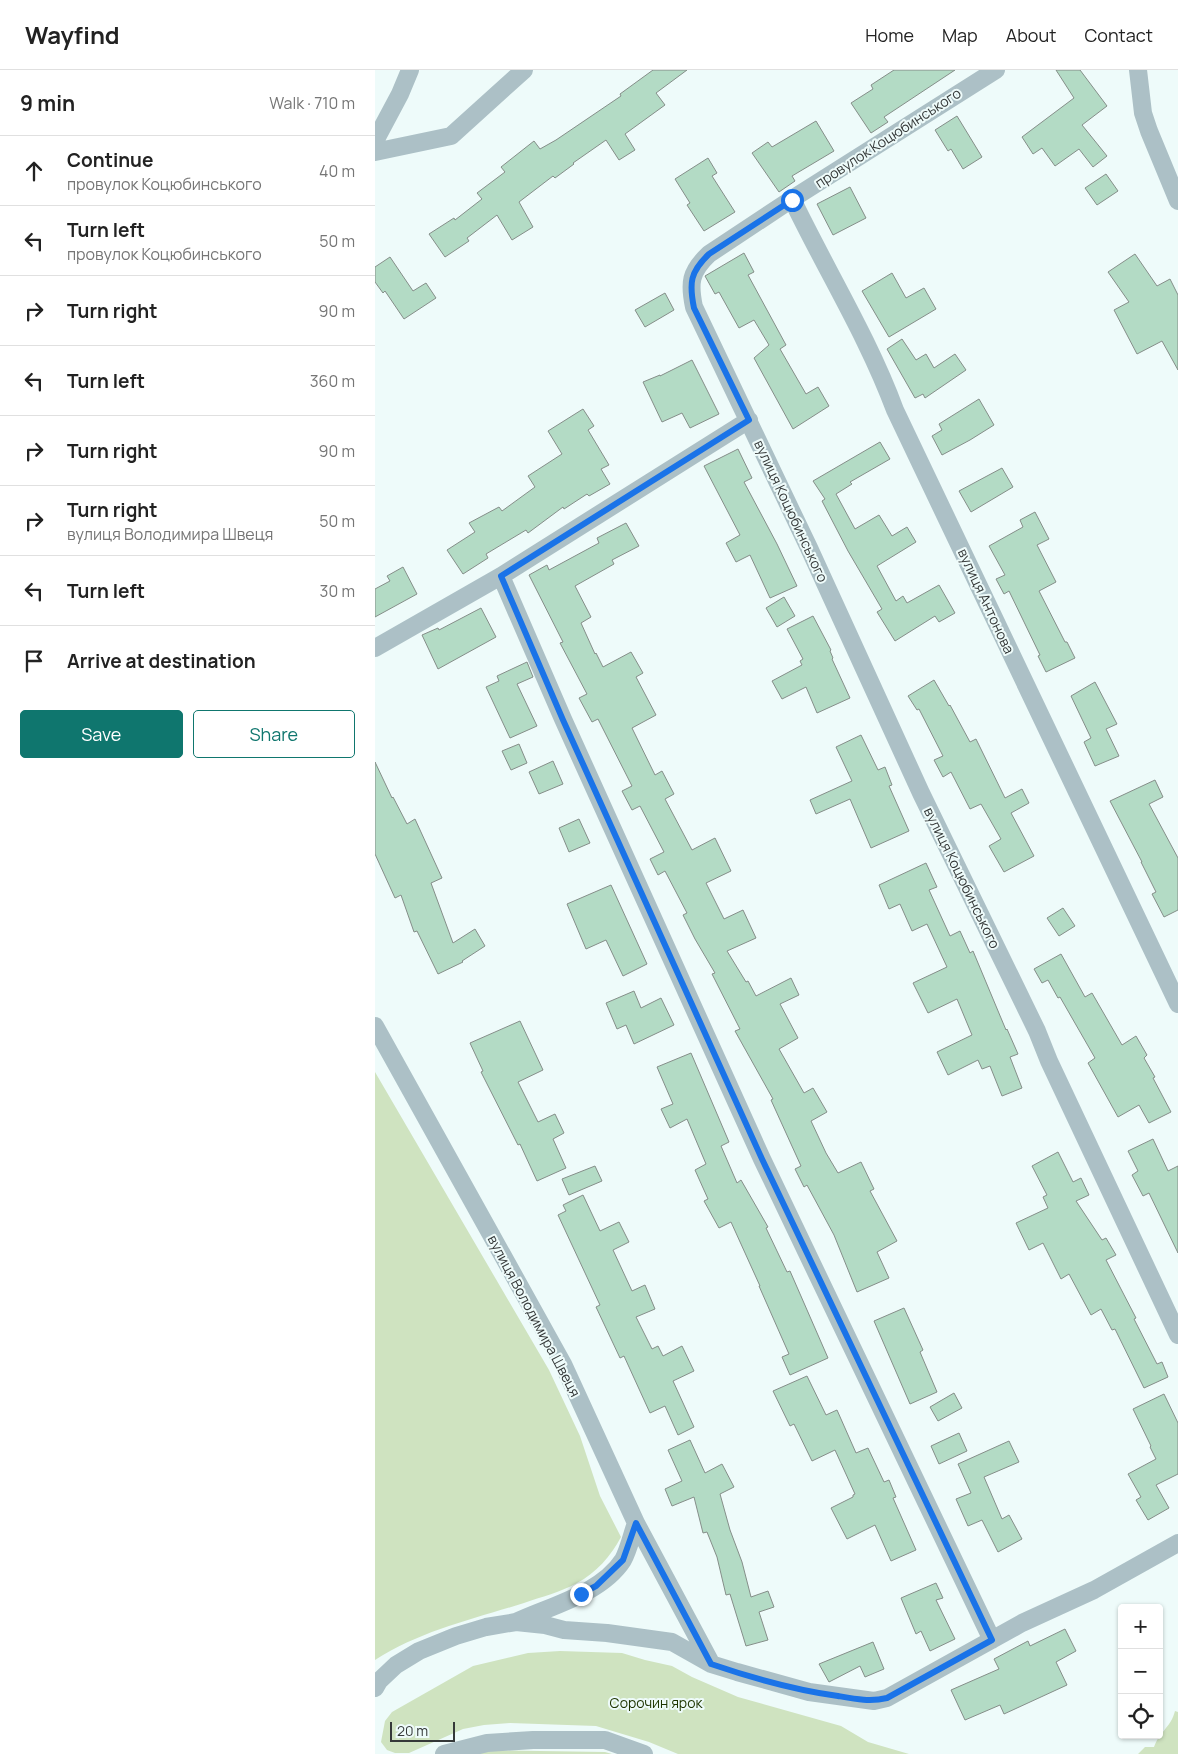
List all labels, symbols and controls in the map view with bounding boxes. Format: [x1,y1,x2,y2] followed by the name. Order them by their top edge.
[25,18,120,51] text: Wayfind
[865,23,914,47] text: Home
[942,23,978,47] text: Map
[1006,23,1056,47] text: About
[1084,23,1153,47] text: Contact
[811,83,964,192] street label: провулок Коцюбинського
[20,89,75,117] text: 9 min
[269,92,355,114] text: Walk · 710 m
[67,147,153,173] text: Continue
[20,157,48,185] icon: ahead
[319,160,355,182] text: 40 m
[67,173,262,195] text: провулок Коцюбинського
[781,189,804,212] route start
[67,217,145,243] text: Turn left
[20,227,48,255] icon: left
[319,230,355,252] text: 50 m
[67,243,262,265] text: провулок Коцюбинського
[20,297,48,325] icon: right
[67,298,157,324] text: Turn right
[319,300,355,322] text: 90 m
[20,367,48,395] icon: left
[67,368,145,394] text: Turn left
[310,370,355,392] text: 360 m
[20,437,48,465] icon: right
[750,437,833,585] street label: вулиця Коцюбинського
[67,438,157,464] text: Turn right
[319,440,355,462] text: 90 m
[67,497,157,523] text: Turn right
[20,507,48,535] icon: right
[319,510,355,532] text: 50 m
[67,523,273,545] text: вулиця Володимира Швеця
[954,545,1019,656] street label: вулиця Антонова
[20,577,48,605] icon: left
[67,578,145,604] text: Turn left
[320,580,355,602] text: 30 m
[20,647,48,675] icon: arrive
[67,648,256,674] text: Arrive at destination
[20,710,183,758] button: Save
[193,710,355,758] button: Share
[920,804,1005,952] street label: вулиця Коцюбинського
[484,1232,585,1400] street label: вулиця Володимира Швеця
[570,1583,593,1606] route end
[1118,1604,1163,1739] map controls
[1118,1604,1163,1649] button: +
[1118,1649,1163,1694] button: −
[610,1693,703,1712] park label: Сорочин ярок
[1118,1694,1163,1739] button: locate
[390,1719,455,1742] scale bar
[397,1721,428,1740] text: 20 m

